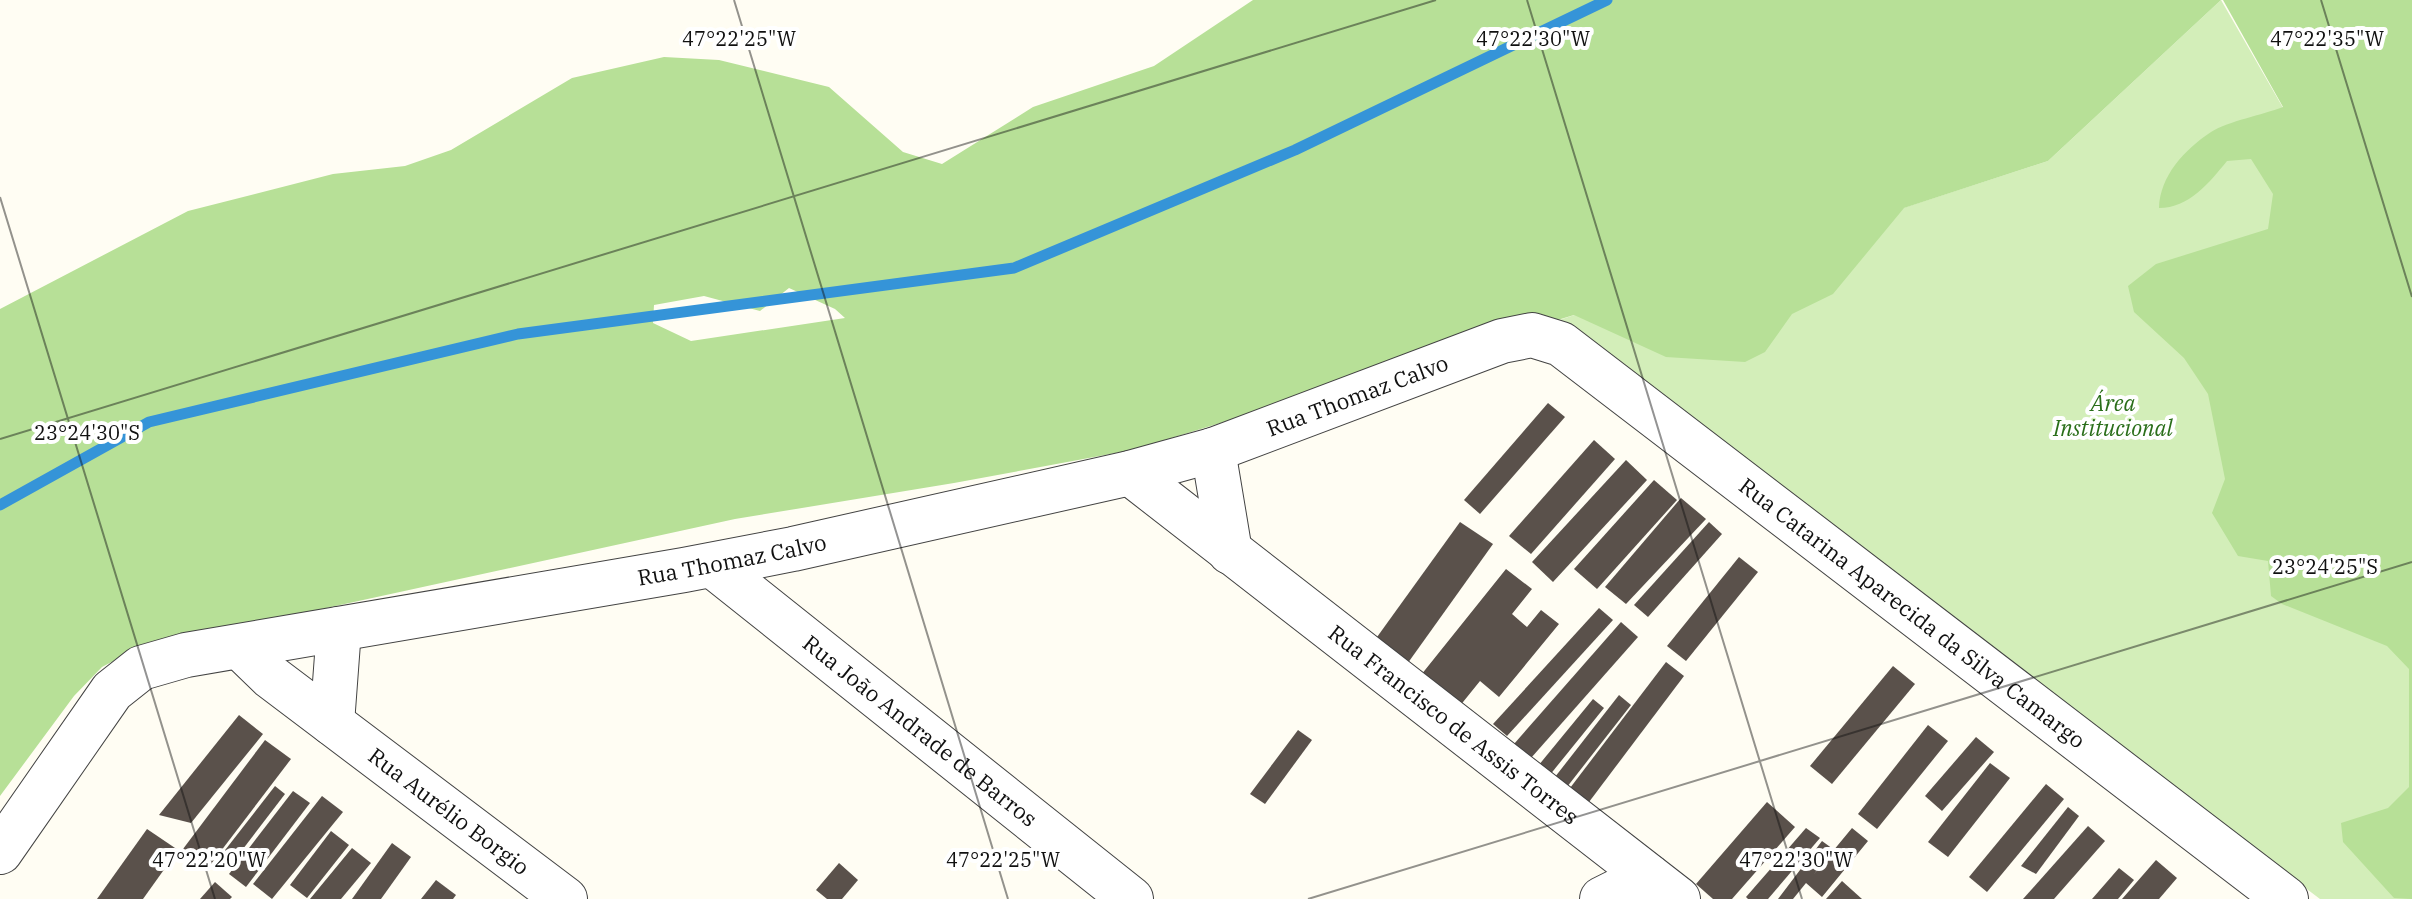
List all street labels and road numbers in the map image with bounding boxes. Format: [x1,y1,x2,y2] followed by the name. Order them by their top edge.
[1262,348,1452,443] street label: Rua Thomaz Calvo
[1734,471,2092,754] street label: Rua Catarina Aparecida da Silva Camargo
[635,527,829,592] street label: Rua Thomaz Calvo
[1323,618,1585,831] street label: Rua Francisco de Assis Torres
[797,628,1043,833] street label: Rua João Andrade de Barros
[363,741,536,881] street label: Rua Aurélio Borgio

